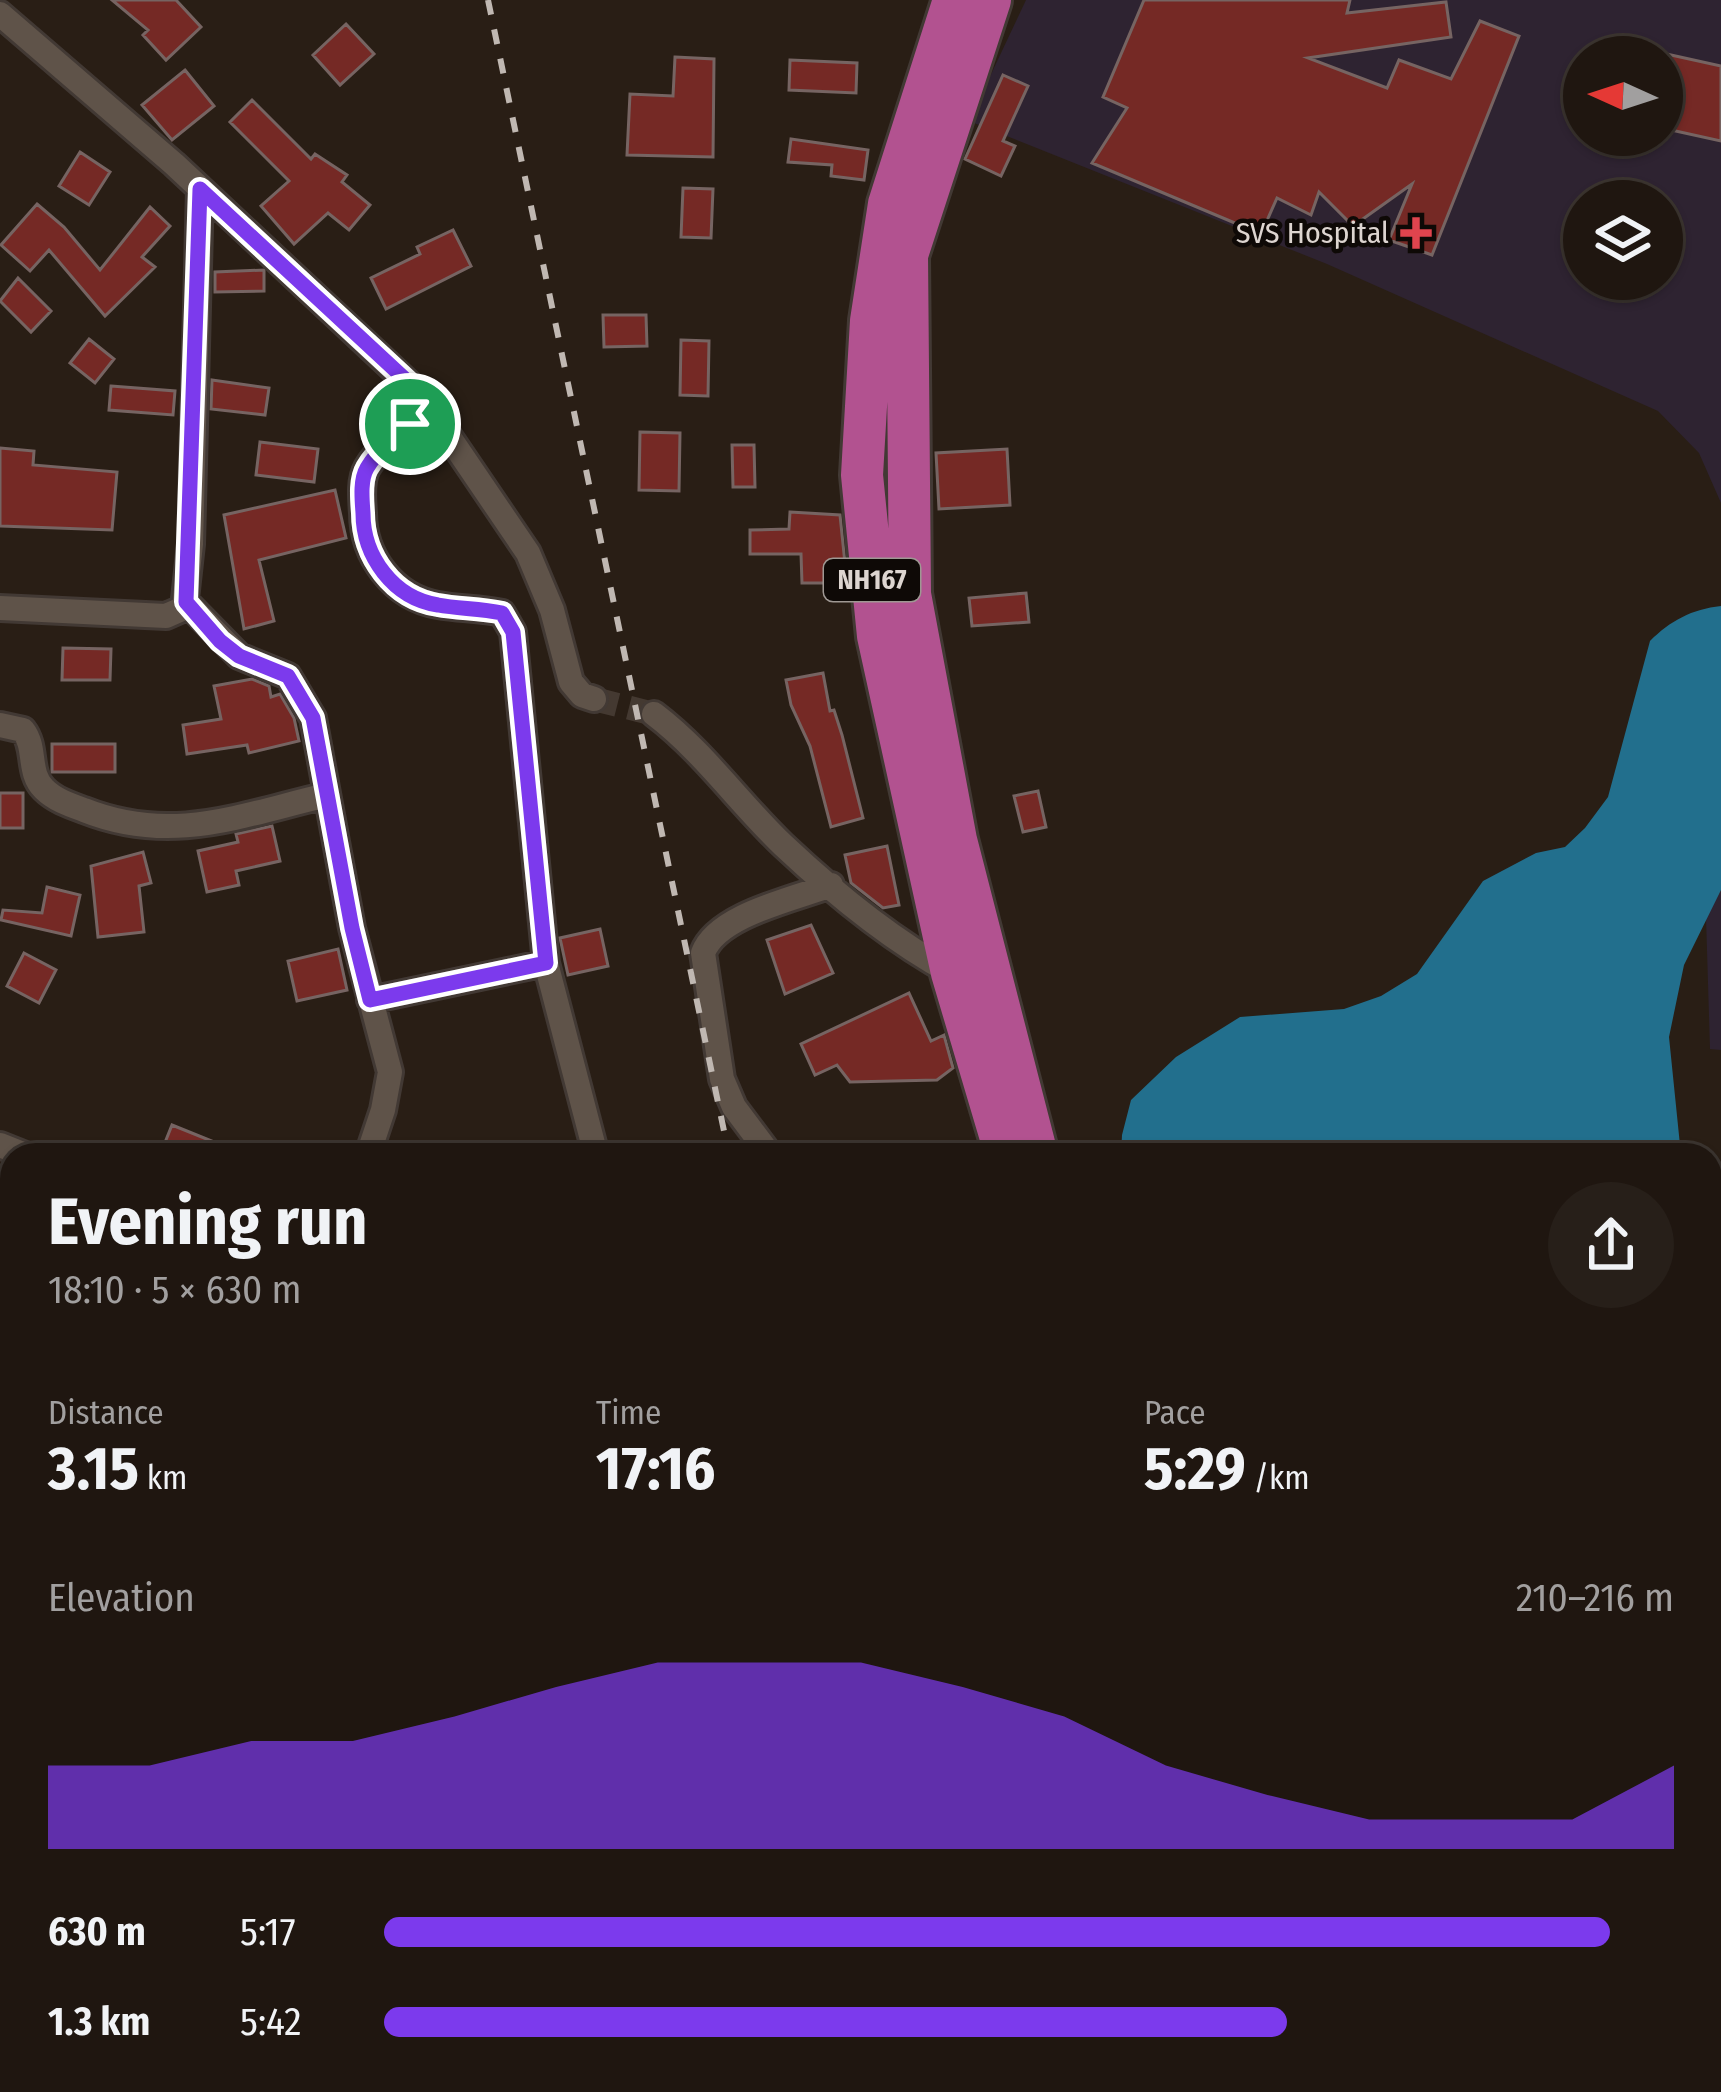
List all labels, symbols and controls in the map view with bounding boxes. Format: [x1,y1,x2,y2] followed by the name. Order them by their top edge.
[1563,36,1683,156] north arrow
[1563,36,1683,300] map controls
[1563,180,1683,300] button: layers
[1236,215,1389,251] place label: SVS Hospital
[1400,217,1432,249] marker: SVS Hospital
[359,373,461,475] pin
[377,391,443,457] icon: arrive
[824,559,920,601] road number: NH167
[48,1182,368,1261] text: Evening run
[1548,1182,1674,1308] button: share
[48,1267,302,1313] text: 18:10 · 5 × 630 m
[48,1393,164,1433] text: Distance
[596,1393,661,1433] text: Time
[1144,1393,1206,1433] text: Pace
[48,1433,139,1505] text: 3.15
[596,1433,715,1505] text: 17:16
[1144,1433,1246,1505] text: 5:29
[139,1458,187,1498] text: km
[1246,1458,1310,1498] text: /km
[48,1575,195,1621] text: Elevation
[1516,1575,1674,1621] text: 210–216 m
[48,1909,146,1955] text: 630 m
[240,1909,296,1955] text: 5:17
[48,1999,150,2045] text: 1.3 km
[240,1999,302,2045] text: 5:42

